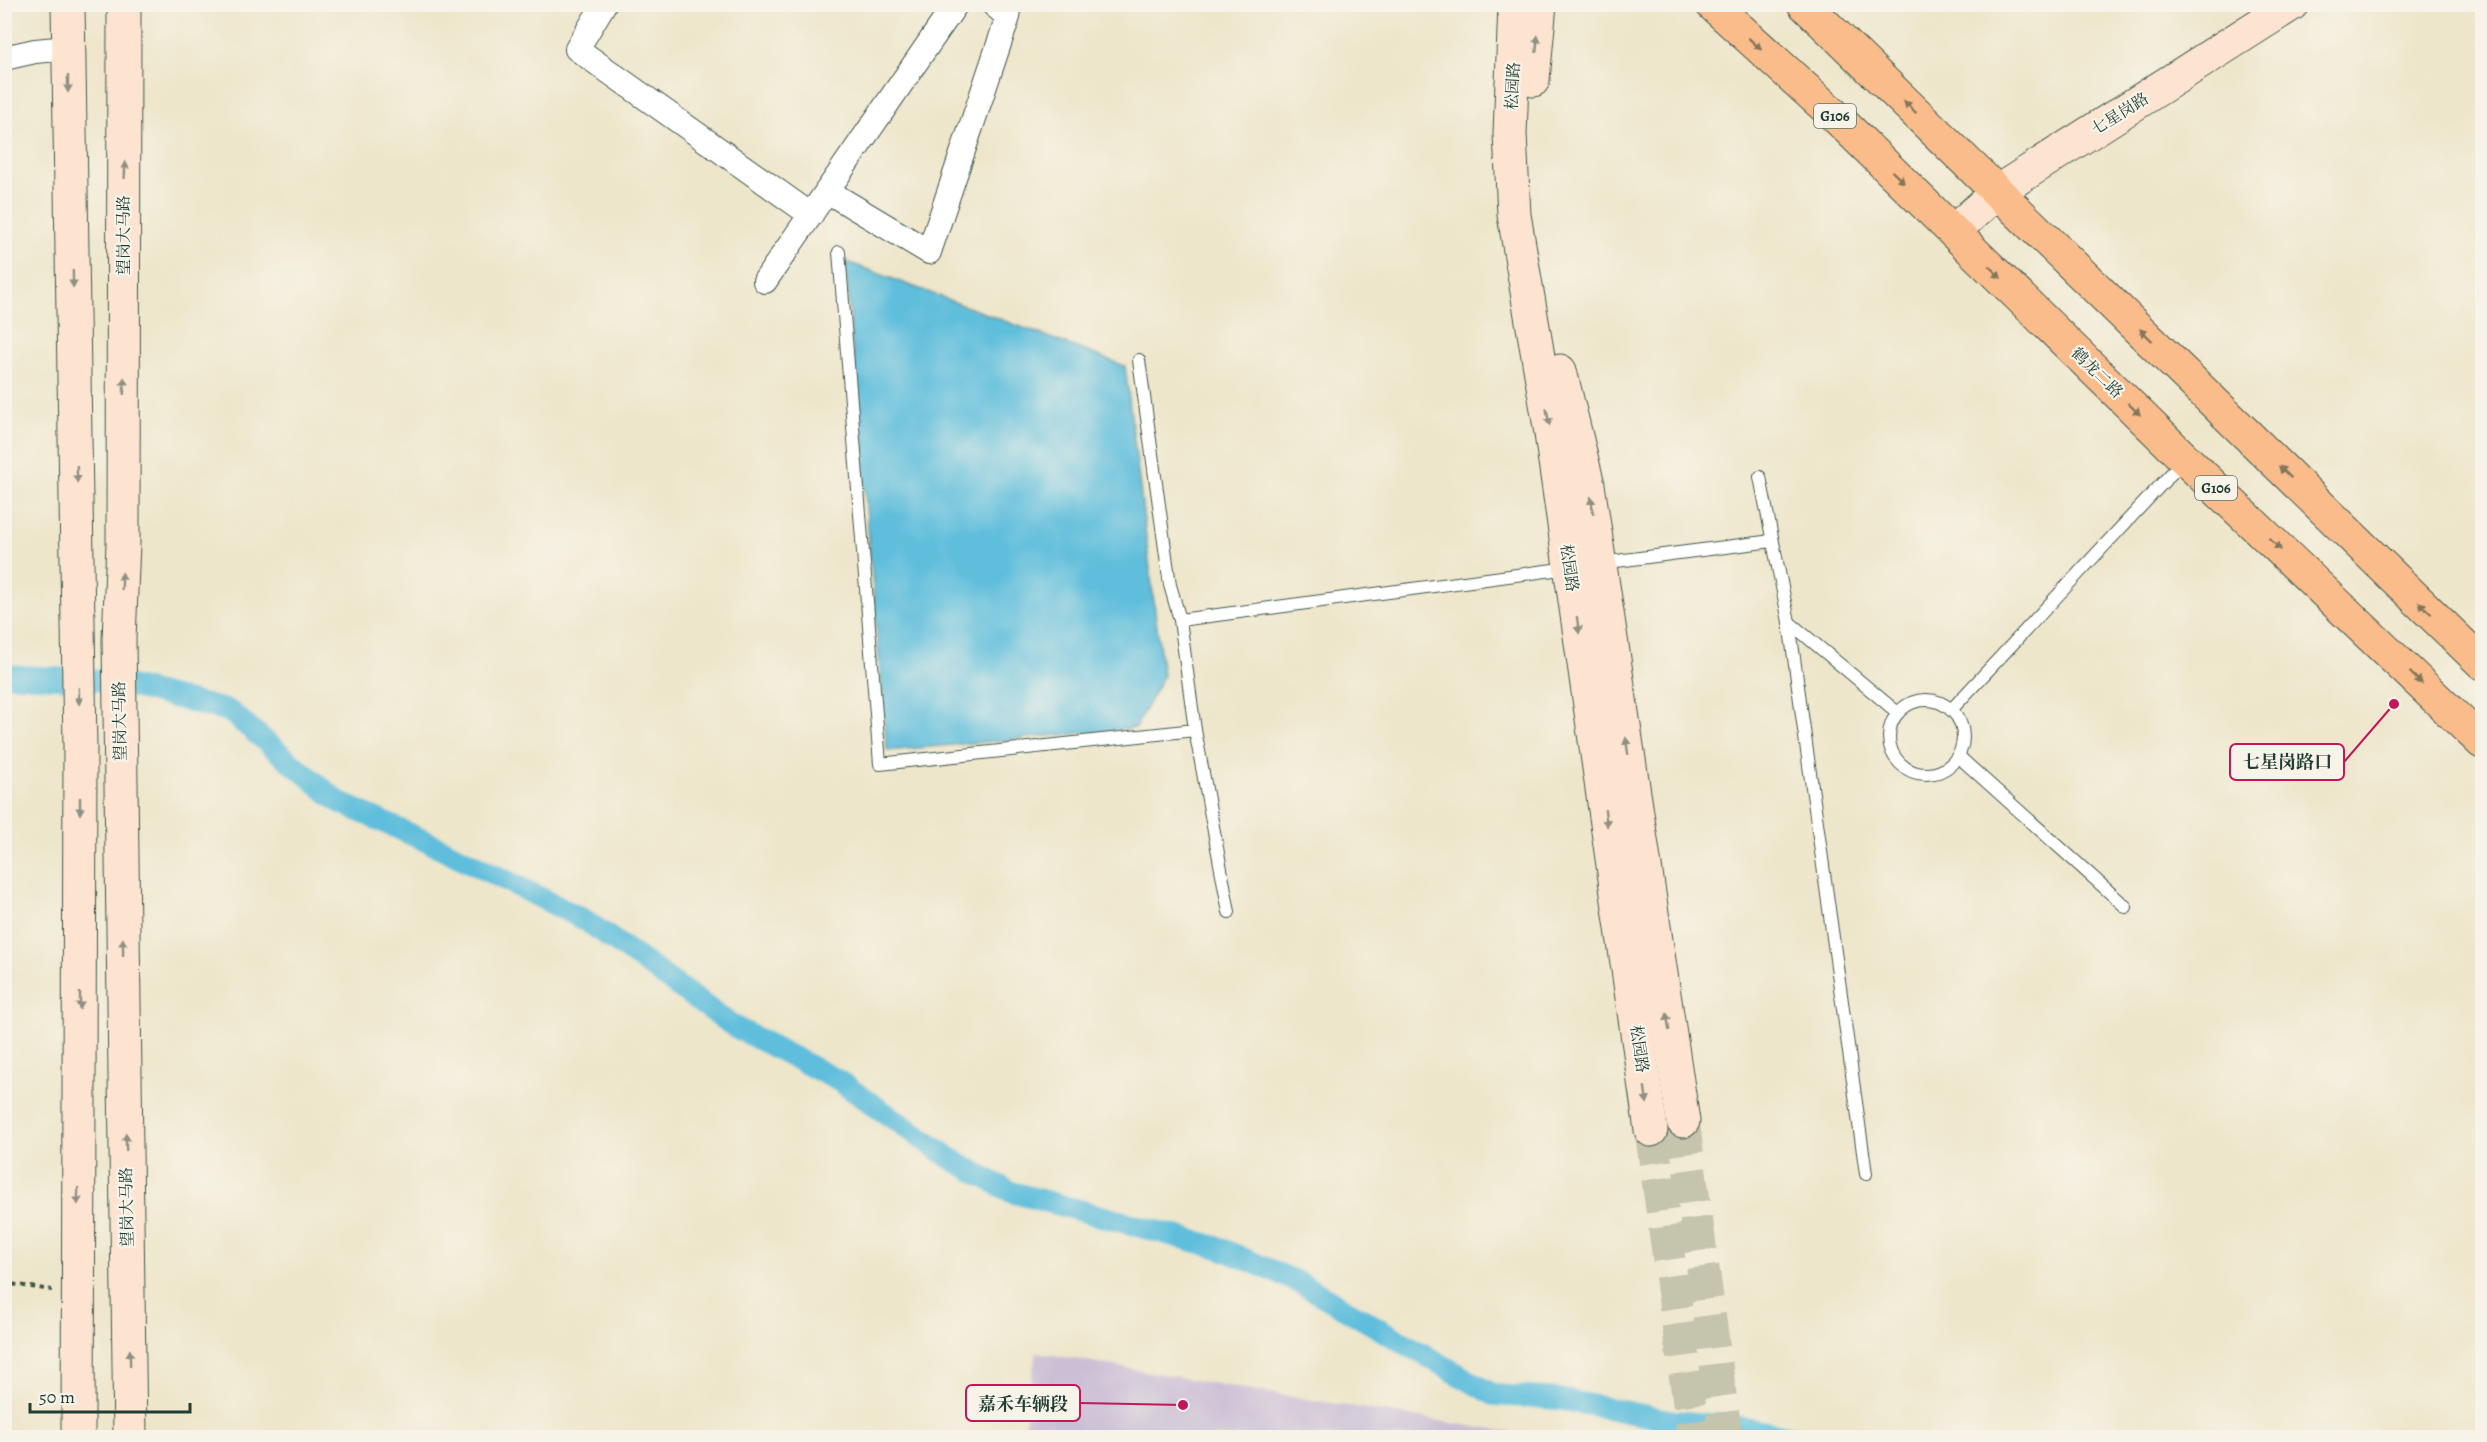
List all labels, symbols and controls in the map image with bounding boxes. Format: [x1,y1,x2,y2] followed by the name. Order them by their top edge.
[1532,35,1542,54] one-way arrow
[1748,37,1763,51] one-way arrow
[1501,61,1525,111] street label: 松园路
[63,74,73,93] one-way arrow
[2087,88,2153,140] street label: 七星岗路
[1904,100,1918,114] one-way arrow
[1814,104,1856,128] road number: G106
[121,160,130,179] one-way arrow
[1890,170,1905,184] one-way arrow
[113,195,135,275] street label: 望岗大马路
[1988,265,2002,279] one-way arrow
[68,269,78,288] one-way arrow
[2139,329,2153,343] one-way arrow
[2066,343,2128,403] street label: 鹤龙二路
[119,376,128,395] one-way arrow
[2126,402,2141,416] one-way arrow
[1544,408,1553,427] one-way arrow
[72,464,81,483] one-way arrow
[2279,465,2293,479] one-way arrow
[2195,476,2237,500] road number: G106
[1587,495,1596,514] one-way arrow
[2267,537,2282,551] one-way arrow
[1555,543,1583,593] street label: 松园路
[117,571,126,590] one-way arrow
[2419,601,2433,615] one-way arrow
[1573,616,1582,635] one-way arrow
[2408,671,2422,685] one-way arrow
[108,681,132,761] street label: 望岗大马路
[74,687,83,706] one-way arrow
[1622,736,1631,755] one-way arrow
[2230,744,2344,780] callout: 七星岗路口
[2242,750,2332,774] text: 七星岗路口
[75,796,85,815] one-way arrow
[1601,809,1610,828] one-way arrow
[118,938,128,957] one-way arrow
[75,991,85,1010] one-way arrow
[1663,1012,1672,1031] one-way arrow
[1625,1024,1653,1074] street label: 松园路
[1641,1085,1650,1104] one-way arrow
[121,1133,131,1152] one-way arrow
[115,1167,139,1247] street label: 望岗大马路
[74,1186,83,1205] one-way arrow
[125,1349,134,1368] one-way arrow
[30,1376,190,1414] scale bar
[39,1385,75,1409] text: 50 m
[966,1385,1080,1421] callout: 嘉禾车辆段
[978,1392,1068,1416] text: 嘉禾车辆段

